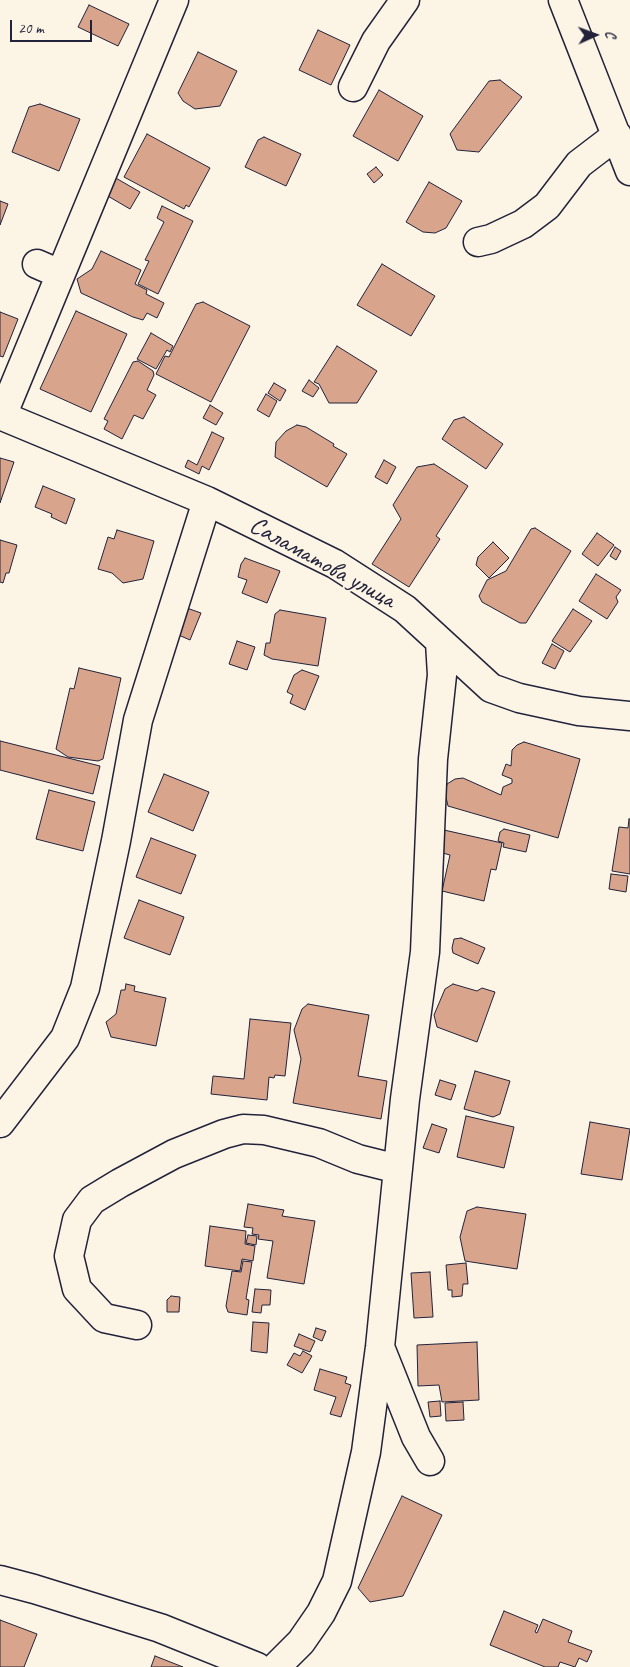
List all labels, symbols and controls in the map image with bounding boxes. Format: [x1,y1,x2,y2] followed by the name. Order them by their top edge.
[12,10,95,42] scale bar
[570,10,620,60] north arrow
[18,19,44,38] text: 20 m
[602,31,619,38] text: С
[244,511,400,615] street label: Саламатова улица

